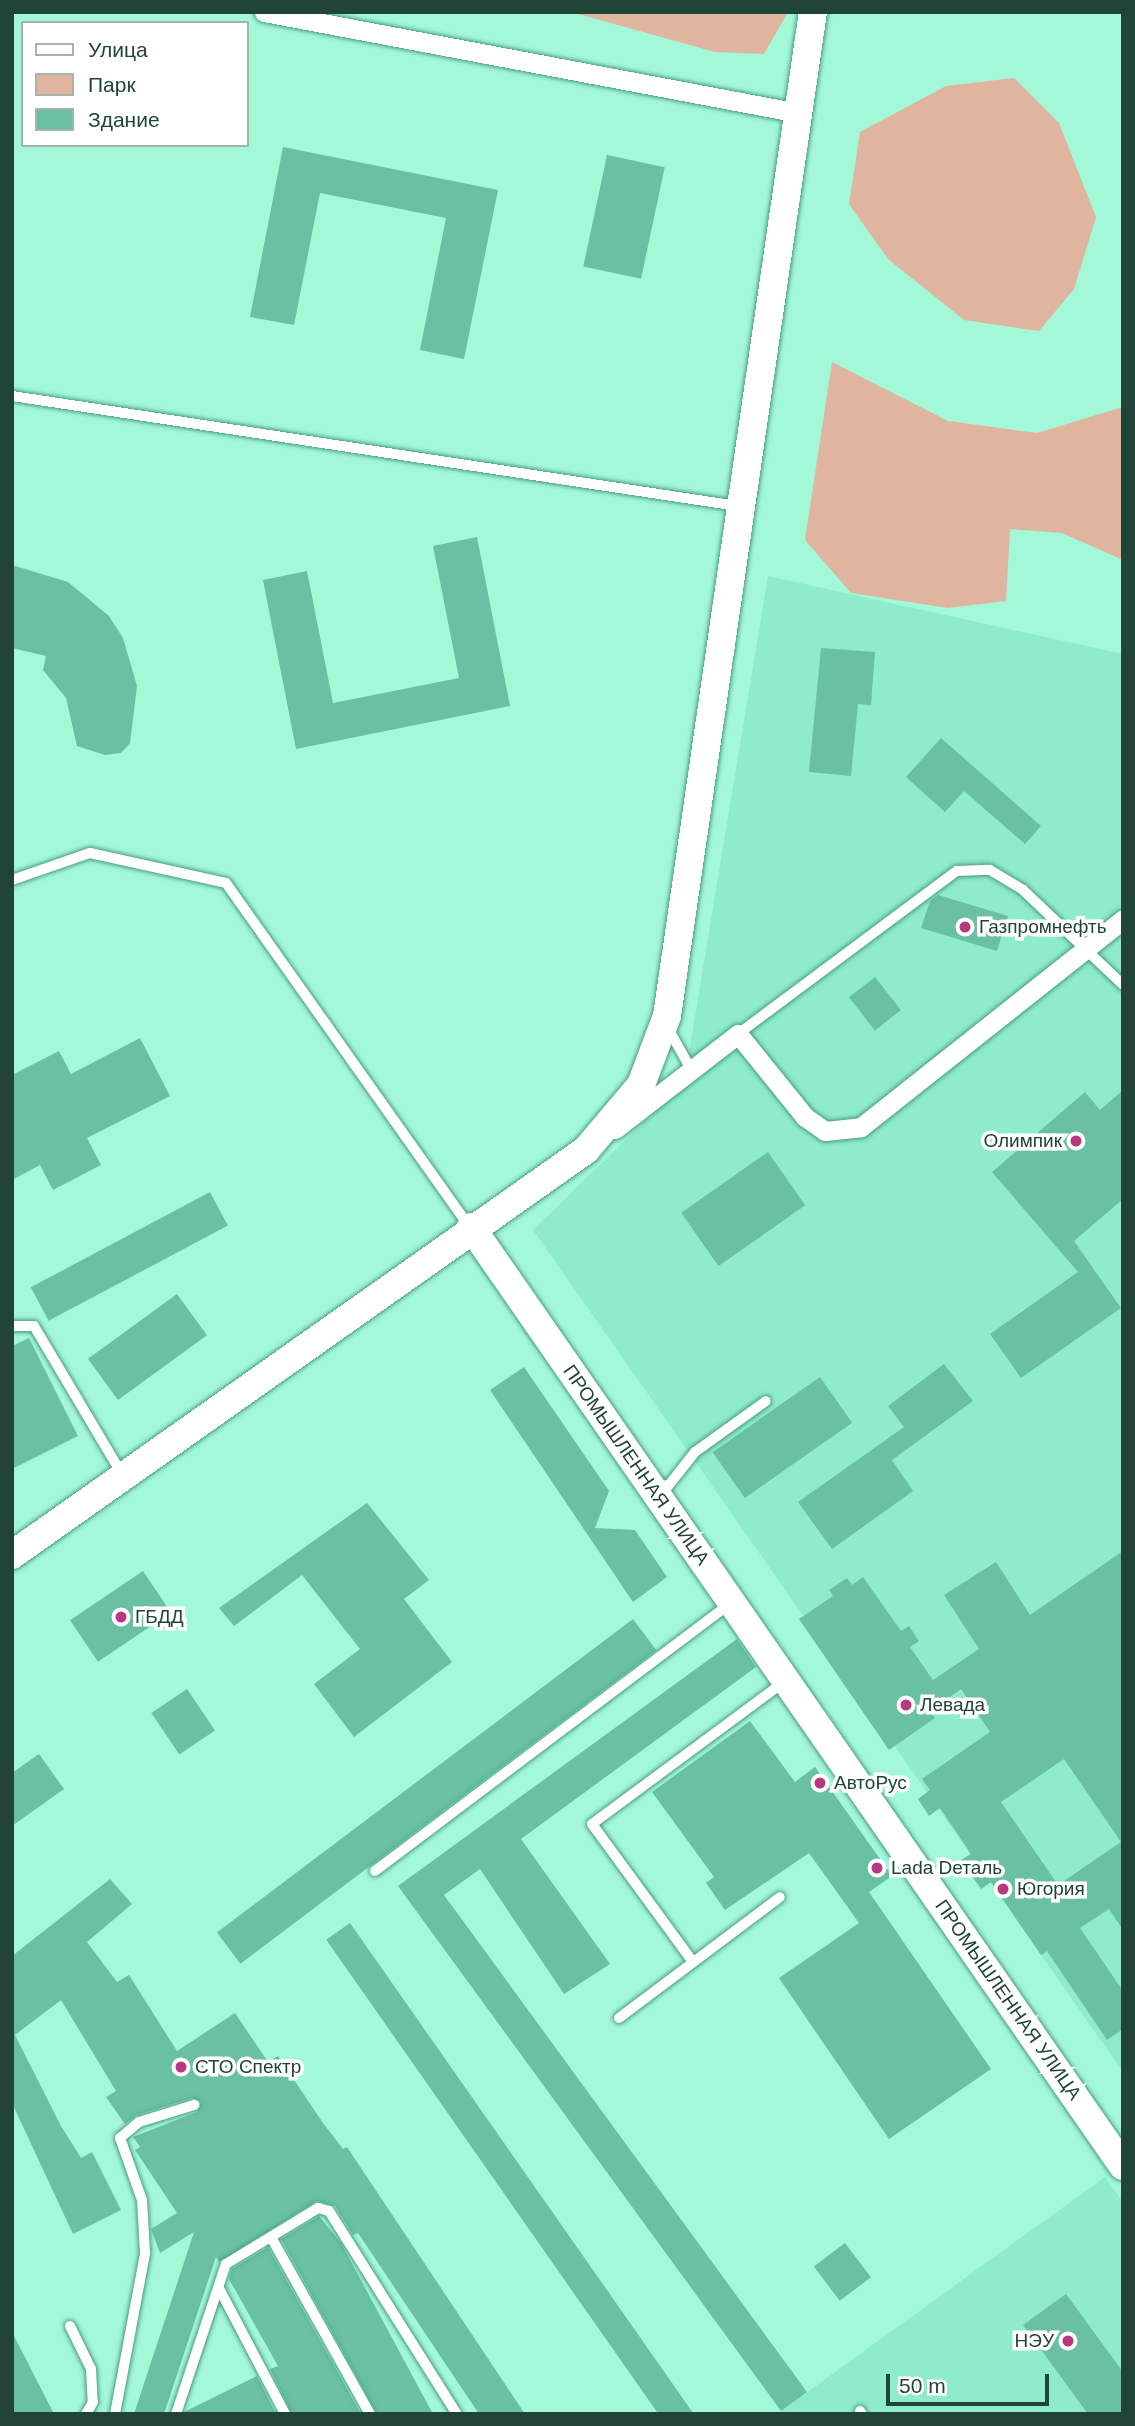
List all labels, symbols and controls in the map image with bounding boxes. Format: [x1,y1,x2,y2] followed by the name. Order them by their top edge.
[21,21,248,147] legend
[88,38,148,61] text: Улица
[88,73,136,96] text: Парк
[88,108,160,131] text: Здание
[979,916,1107,938] place label: Газпромнефть
[957,919,973,935] marker: Газпромнефть
[983,1130,1062,1152] place label: Олимпик
[1068,1133,1084,1149] marker: Олимпик
[558,1360,714,1570] street label: ПРОМЫШЛЕННАЯ УЛИЦА
[135,1606,183,1628] place label: ГБДД
[113,1609,129,1625] marker: ГБДД
[920,1694,985,1716] place label: Левада
[898,1697,914,1713] marker: Левада
[834,1772,907,1794] place label: АвтоРус
[812,1775,828,1791] marker: АвтоРус
[891,1857,1002,1879] place label: Lada Dеталь
[869,1860,885,1876] marker: Lada Dеталь
[1017,1878,1085,1900] place label: Югория
[995,1881,1011,1897] marker: Югория
[930,1895,1086,2105] street label: ПРОМЫШЛЕННАЯ УЛИЦА
[195,2056,301,2078] place label: СТО Спектр
[173,2059,189,2075] marker: СТО Спектр
[1015,2330,1054,2352] place label: НЭУ
[1060,2333,1076,2349] marker: НЭУ
[890,2360,1053,2404] scale bar
[899,2374,946,2397] text: 50 m

